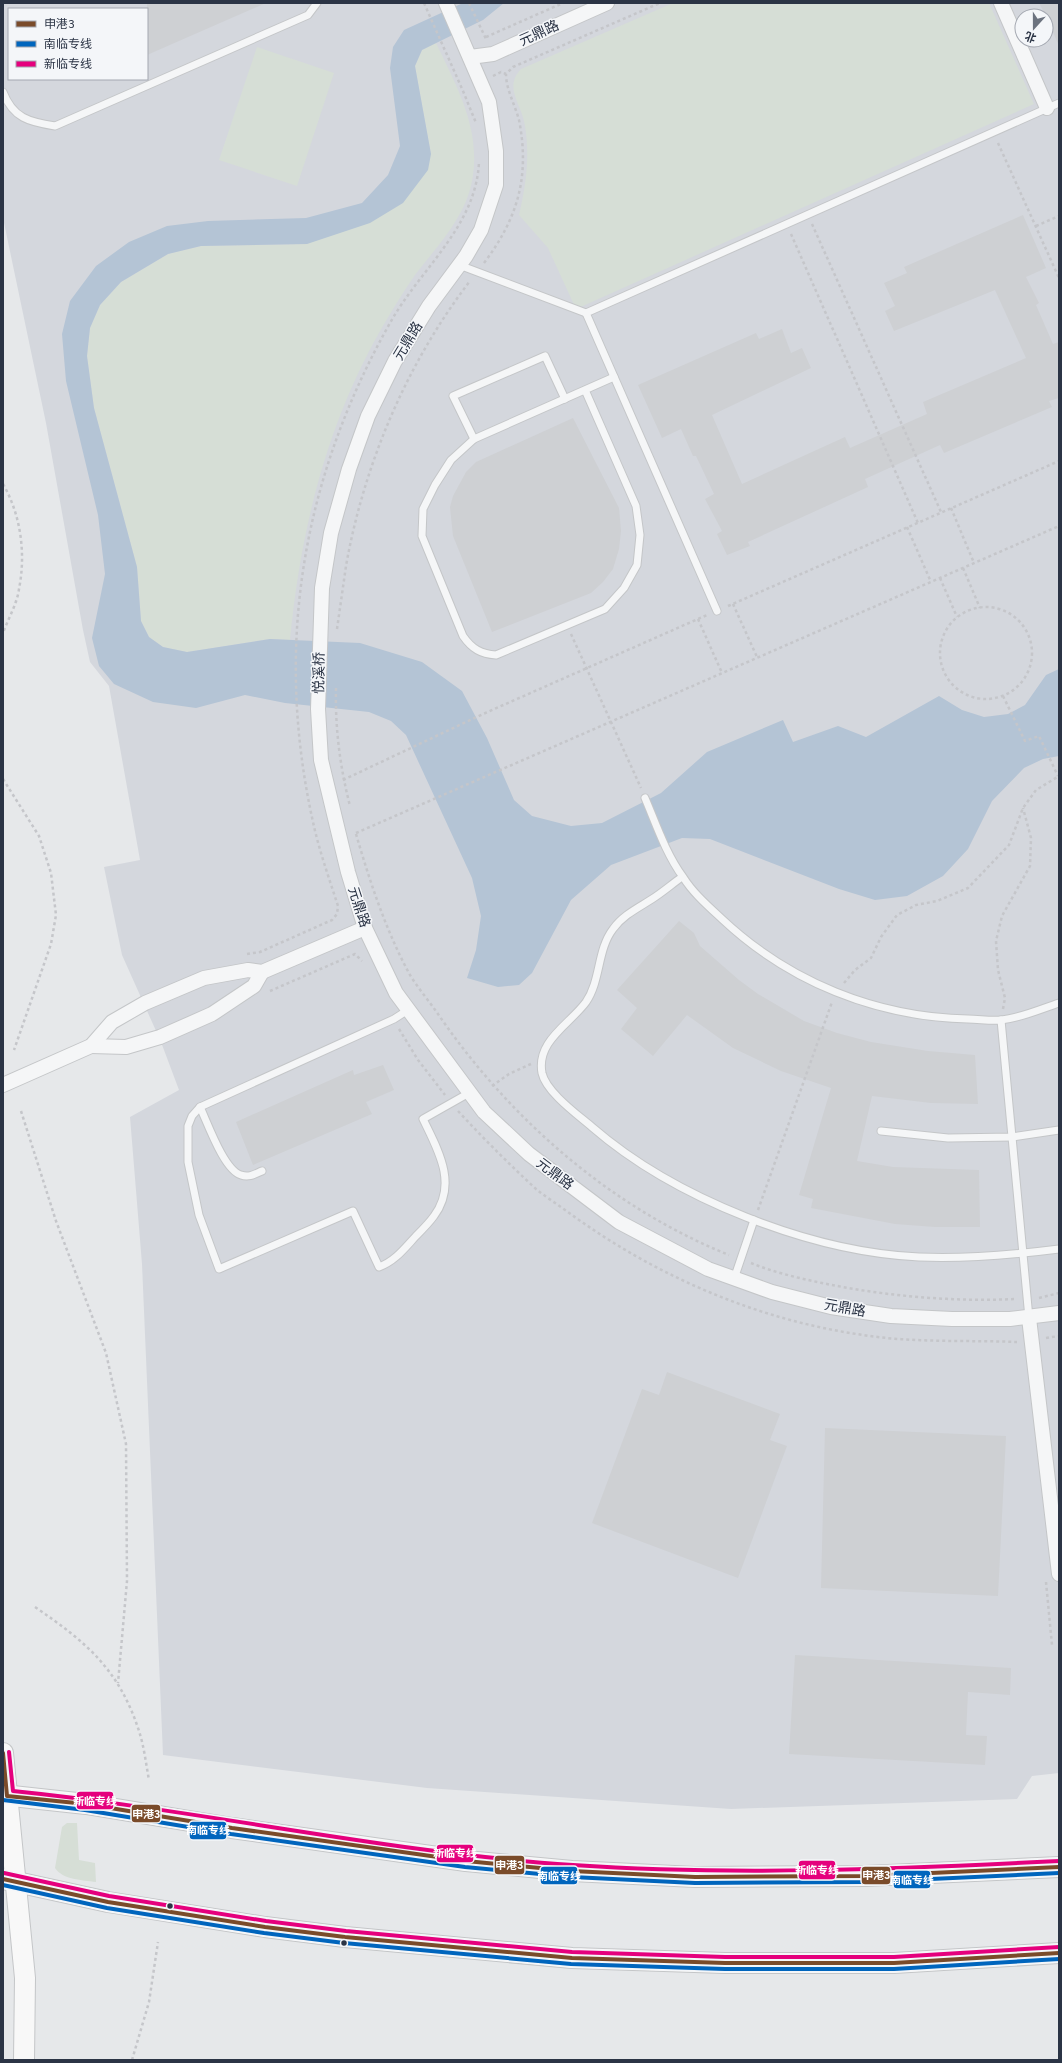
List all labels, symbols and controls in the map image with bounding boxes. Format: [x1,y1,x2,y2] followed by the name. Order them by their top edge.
[8,8,148,80] legend
[1014,8,1054,48] north arrow
[44,17,75,31] text: 申港3
[516,17,562,49] street label: 元鼎路
[1023,29,1038,45] text: 北
[44,37,92,51] text: 南临专线
[44,57,92,71] text: 新临专线
[390,319,426,363] street label: 元鼎路
[310,652,328,694] street label: 悦溪桥
[344,884,374,930] street label: 元鼎路
[533,1155,577,1193] street label: 元鼎路
[823,1296,867,1320] street label: 元鼎路
[76,1791,114,1810] line badge: 新临专线
[73,1795,117,1808] text: 新临专线
[131,1804,161,1823] line badge: 申港3
[132,1808,160,1821] text: 申港3
[189,1821,227,1840] line badge: 南临专线
[186,1824,230,1837] text: 南临专线
[436,1844,474,1863] line badge: 新临专线
[433,1847,477,1860] text: 新临专线
[494,1855,525,1875] line badge: 申港3
[495,1859,523,1872] text: 申港3
[798,1860,836,1880] line badge: 新临专线
[795,1864,839,1877] text: 新临专线
[540,1866,578,1885] line badge: 南临专线
[861,1866,891,1885] line badge: 申港3
[862,1869,890,1882] text: 申港3
[537,1870,581,1883] text: 南临专线
[893,1870,931,1889] line badge: 南临专线
[890,1874,934,1887] text: 南临专线
[165,1901,175,1911] unlabelled marker
[339,1938,349,1948] unlabelled marker

